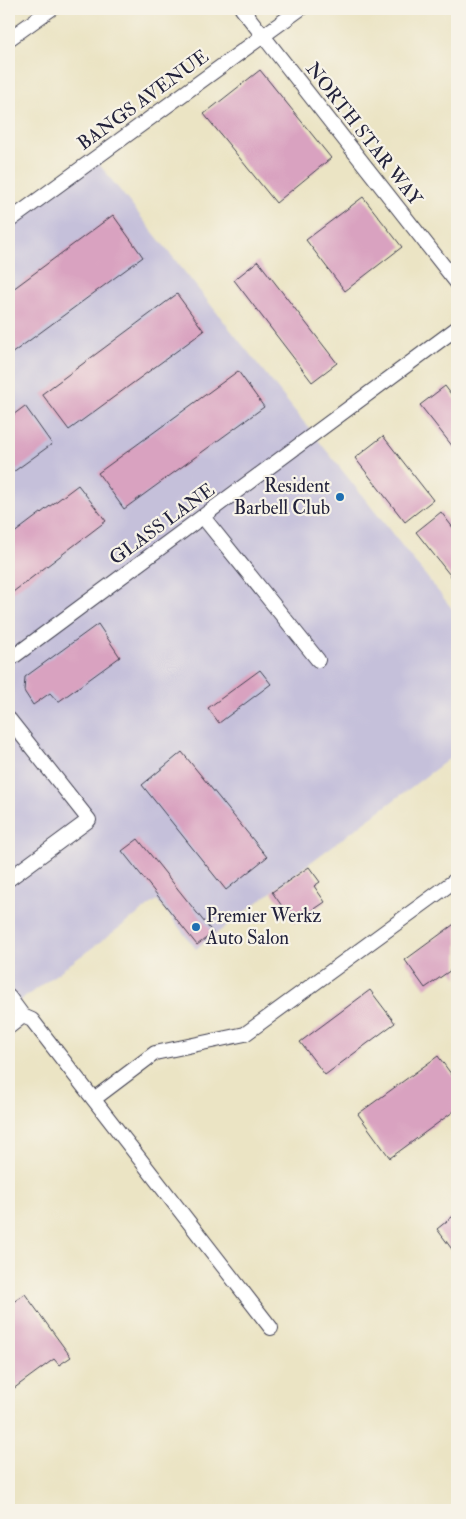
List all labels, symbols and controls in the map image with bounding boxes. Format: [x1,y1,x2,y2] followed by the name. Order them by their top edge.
[73,44,214,156] street label: BANGS AVENUE
[301,57,428,211] street label: NORTH STAR WAY
[234,474,330,520] place label: Resident Barbell Club
[105,478,220,570] street label: GLASS LANE
[334,491,346,503] marker: Resident Barbell Club
[205,904,322,950] place label: Premier Werkz Auto Salon
[190,921,202,933] marker: Premier Werkz Auto Salon

